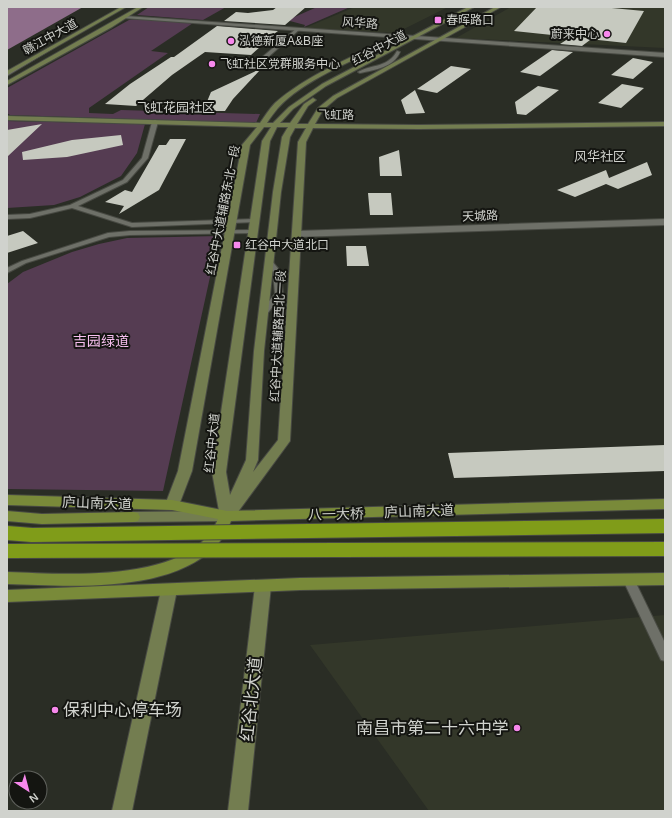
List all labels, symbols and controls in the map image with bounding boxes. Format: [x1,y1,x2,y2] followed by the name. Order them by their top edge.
[446,13,494,27] place label: 春晖路口
[342,15,378,31] street label: 风华路
[433,15,443,25] marker: 春晖路口
[20,16,80,58] street label: 赣江中大道
[551,27,599,41] place label: 蔚来中心
[349,28,409,68] street label: 红谷中大道
[602,29,612,39] marker: 蔚来中心
[239,34,323,48] place label: 泓德新厦A&B座
[226,36,236,46] marker: 泓德新厦A&B座
[220,57,340,71] place label: 飞虹社区党群服务中心
[207,59,217,69] marker: 飞虹社区党群服务中心
[137,100,215,115] district label: 飞虹花园社区
[318,108,354,122] street label: 飞虹路
[204,144,242,276] street label: 红谷中大道辅路东北一段
[574,149,626,164] district label: 风华社区
[462,208,498,224] street label: 天城路
[245,238,329,252] place label: 红谷中大道北口
[232,240,242,250] marker: 红谷中大道北口
[268,270,288,402] street label: 红谷中大道辅路西北一段
[73,333,129,349] park label: 吉园绿道
[202,412,222,474] street label: 红谷中大道
[62,494,132,512] street label: 庐山南大道
[384,502,454,520] street label: 庐山南大道
[308,506,364,522] street label: 八一大桥
[238,656,265,742] street label: 红谷北大道
[63,701,182,720] place label: 保利中心停车场
[50,705,60,715] marker: 保利中心停车场
[356,719,509,738] place label: 南昌市第二十六中学
[512,723,522,733] marker: 南昌市第二十六中学
[8,770,48,810] north arrow
[27,791,41,805] text: N

